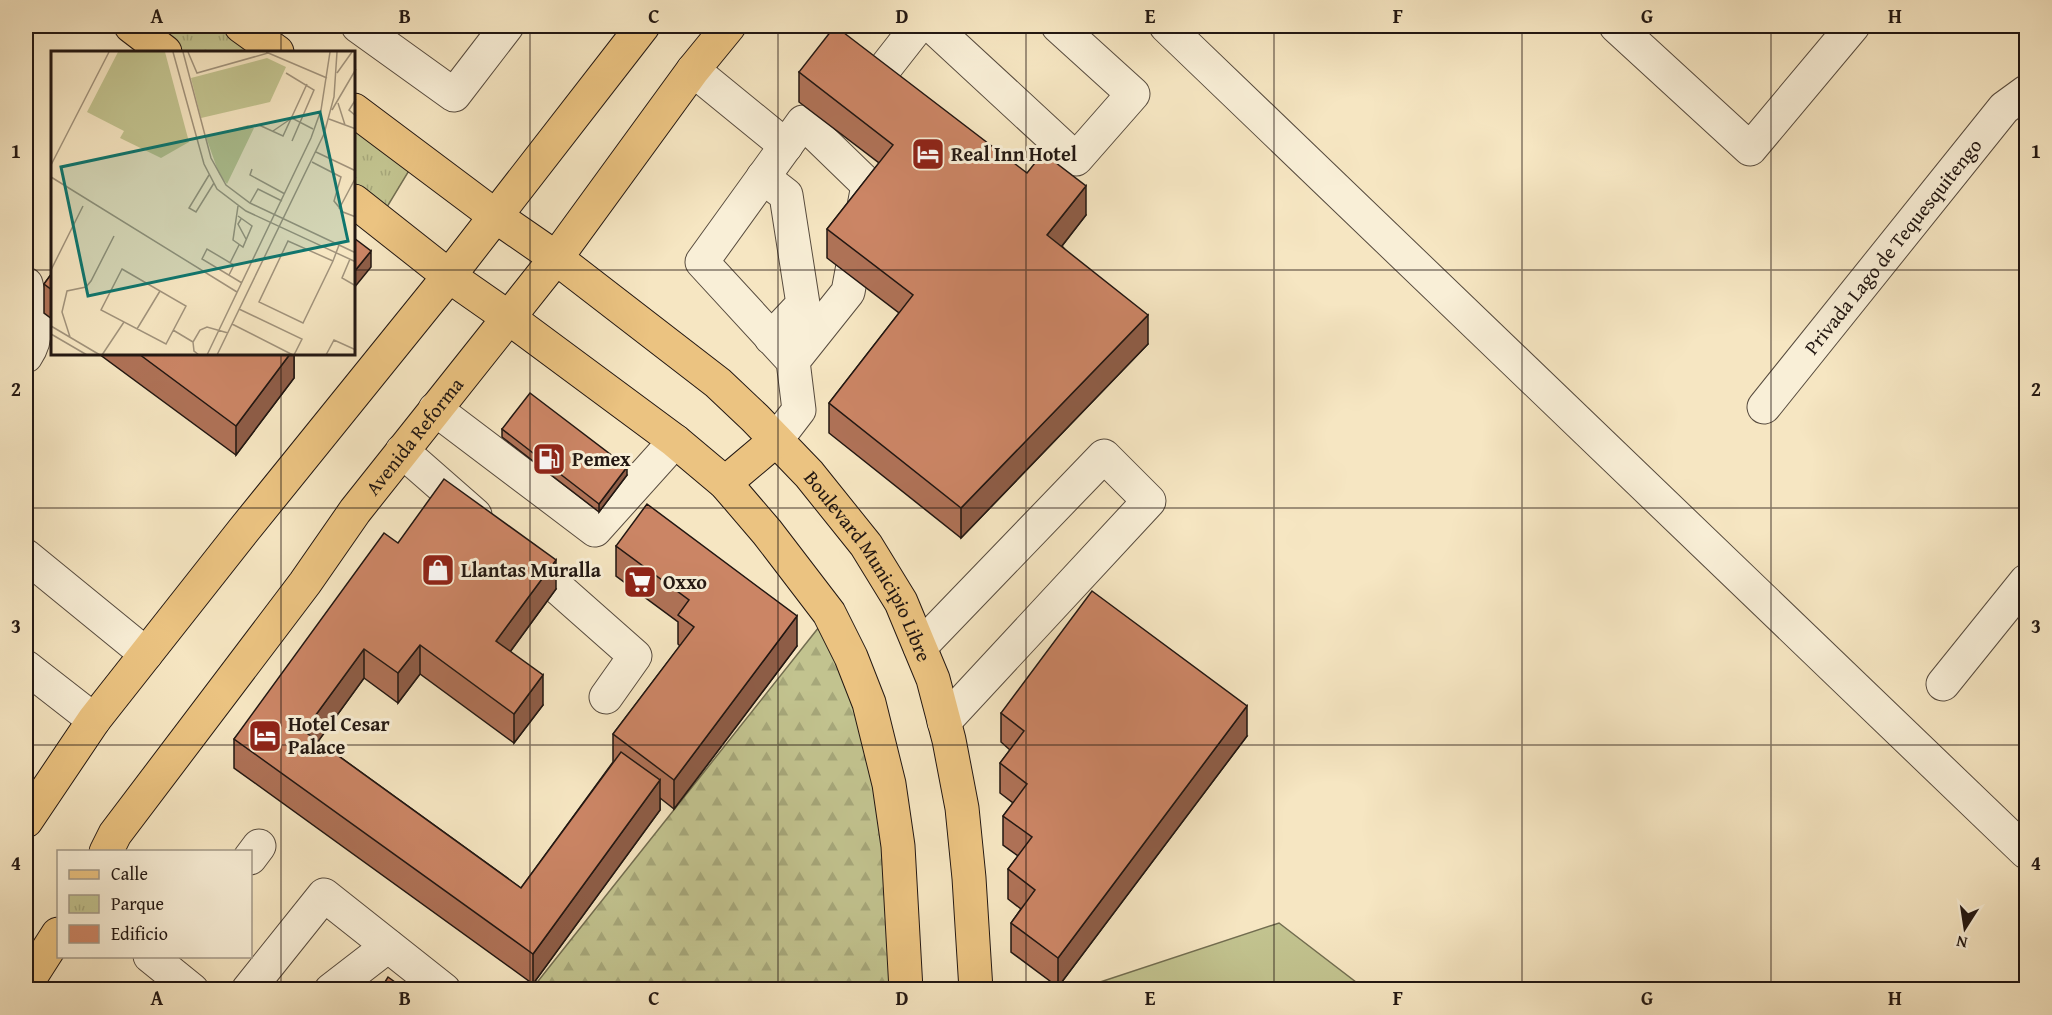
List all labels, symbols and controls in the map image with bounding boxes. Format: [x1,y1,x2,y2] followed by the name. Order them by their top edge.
[151,1,164,30] text: A
[399,1,411,30] text: B
[648,1,660,30] text: C
[895,1,909,30] text: D
[1145,1,1156,30] text: E
[1393,1,1403,30] text: F
[1641,1,1653,30] text: G
[1888,1,1902,30] text: H
[51,51,356,356] inset map
[1797,132,1988,360] street label: Privada Lago de Tequesquitengo
[11,136,21,165] text: 1
[910,136,946,172] hotel icon: Real Inn Hotel
[2031,136,2041,165] text: 1
[951,139,1077,168] place label: Real Inn Hotel
[358,371,470,501] street label: Avenida Reforma
[11,374,21,403] text: 2
[2031,374,2041,403] text: 2
[531,441,567,477] fuel station icon: Pemex
[572,444,631,473] place label: Pemex
[797,464,939,666] street label: Boulevard Municipio Libre
[420,552,456,588] shop icon: Llantas Muralla
[461,555,602,584] place label: Llantas Muralla
[622,564,658,600] supermarket icon: Oxxo
[663,567,707,596] place label: Oxxo
[11,611,21,640] text: 3
[2031,611,2041,640] text: 3
[288,709,390,761] place label: Hotel Cesar Palace
[247,718,283,754] hotel icon: Hotel Cesar Palace
[11,848,21,877] text: 4
[2031,848,2041,877] text: 4
[57,850,252,958] legend
[111,860,148,887] text: Calle
[111,890,164,917] text: Parque
[1935,898,1995,958] north arrow
[111,920,168,947] text: Edificio
[1954,930,1970,956] text: N
[151,983,164,1012] text: A
[399,983,411,1012] text: B
[648,983,660,1012] text: C
[895,983,909,1012] text: D
[1145,983,1156,1012] text: E
[1393,983,1403,1012] text: F
[1641,983,1653,1012] text: G
[1888,983,1902,1012] text: H

